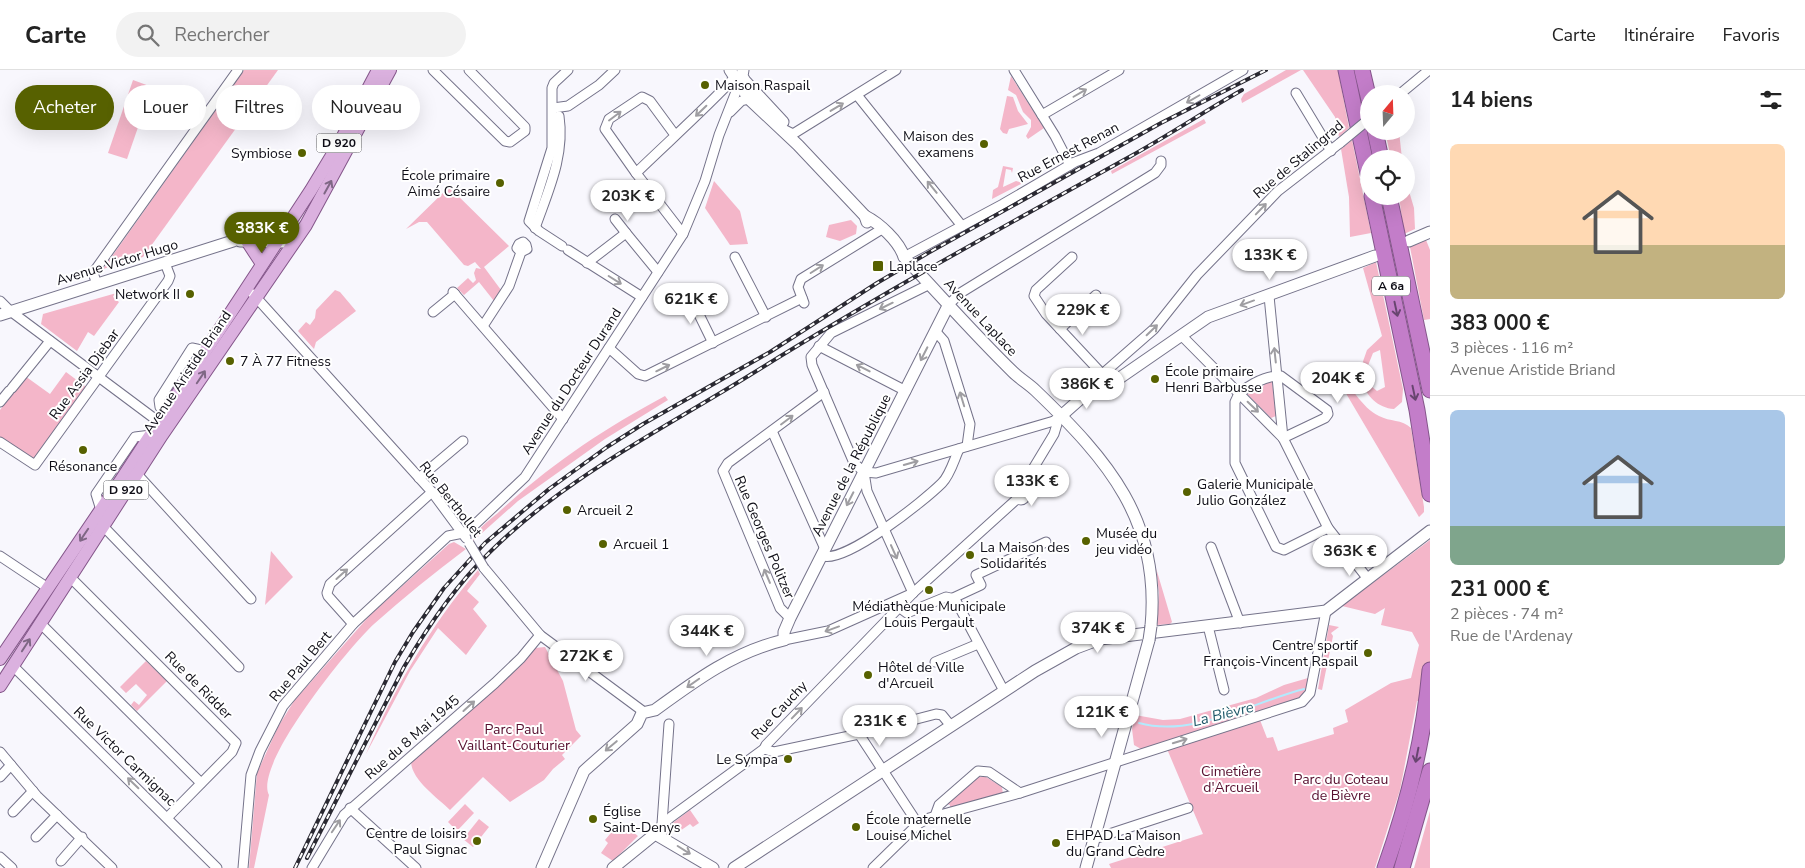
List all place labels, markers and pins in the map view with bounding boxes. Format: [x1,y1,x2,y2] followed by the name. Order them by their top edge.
[715,76,811,95] place label: Maison Raspail
[699,79,711,91] marker: Maison Raspail
[903,127,974,162] place label: Maison des examens
[978,138,990,150] marker: Maison des examens
[231,144,292,163] place label: Symbiose
[296,147,308,159] marker: Symbiose
[401,166,490,201] place label: École primaire Aimé Césaire
[494,177,506,189] marker: École primaire Aimé Césaire
[587,180,669,222] pin: 203K €
[221,212,303,254] pin: 383K €
[1229,238,1311,281] pin: 133K €
[889,257,938,276] place label: Laplace
[871,259,885,273] marker: Laplace
[650,282,732,325] pin: 621K €
[115,285,180,304] place label: Network II
[184,288,196,300] marker: Network II
[1042,294,1124,336] pin: 229K €
[240,352,331,371] place label: 7 À 77 Fitness
[224,355,236,367] marker: 7 À 77 Fitness
[1165,362,1262,397] place label: École primaire Henri Barbusse
[1297,362,1379,404] pin: 204K €
[1046,368,1128,410] pin: 386K €
[1149,373,1161,385] marker: École primaire Henri Barbusse
[77,444,89,456] marker: Résonance
[49,457,117,476] place label: Résonance
[991,464,1073,507] pin: 133K €
[1196,475,1313,510] place label: Galerie Municipale Julio González
[1181,486,1193,498] marker: Galerie Municipale Julio González
[577,501,633,520] place label: Arcueil 2
[561,504,573,516] marker: Arcueil 2
[1095,524,1157,559] place label: Musée du jeu vidéo
[1309,534,1391,577] pin: 363K €
[613,535,669,554] place label: Arcueil 1
[1080,535,1092,547] marker: Musée du jeu vidéo
[597,538,609,550] marker: Arcueil 1
[980,538,1070,573] place label: La Maison des Solidarités
[964,549,976,561] marker: La Maison des Solidarités
[923,584,935,596] marker: Médiathèque Municipale Louis Pergault
[852,597,1006,632] place label: Médiathèque Municipale Louis Pergault
[1057,612,1139,654] pin: 374K €
[666,614,748,657] pin: 344K €
[1203,636,1359,671] place label: Centre sportif François-Vincent Raspail
[545,640,627,682] pin: 272K €
[1362,647,1374,659] marker: Centre sportif François-Vincent Raspail
[878,658,964,693] place label: Hôtel de Ville d'Arcueil
[862,669,874,681] marker: Hôtel de Ville d'Arcueil
[1061,696,1143,738] pin: 121K €
[839,704,921,747] pin: 231K €
[716,750,778,769] place label: Le Sympa
[782,753,794,765] marker: Le Sympa
[603,802,681,837] place label: Église Saint-Denys
[866,810,971,845] place label: École maternelle Louise Michel
[587,813,599,825] marker: Église Saint-Denys
[850,821,862,833] marker: École maternelle Louise Michel
[366,824,468,859] place label: Centre de loisirs Paul Signac
[1066,826,1181,861] place label: EHPAD La Maison du Grand Cèdre
[471,835,483,847] marker: Centre de loisirs Paul Signac
[1050,837,1062,849] marker: EHPAD La Maison du Grand Cèdre

